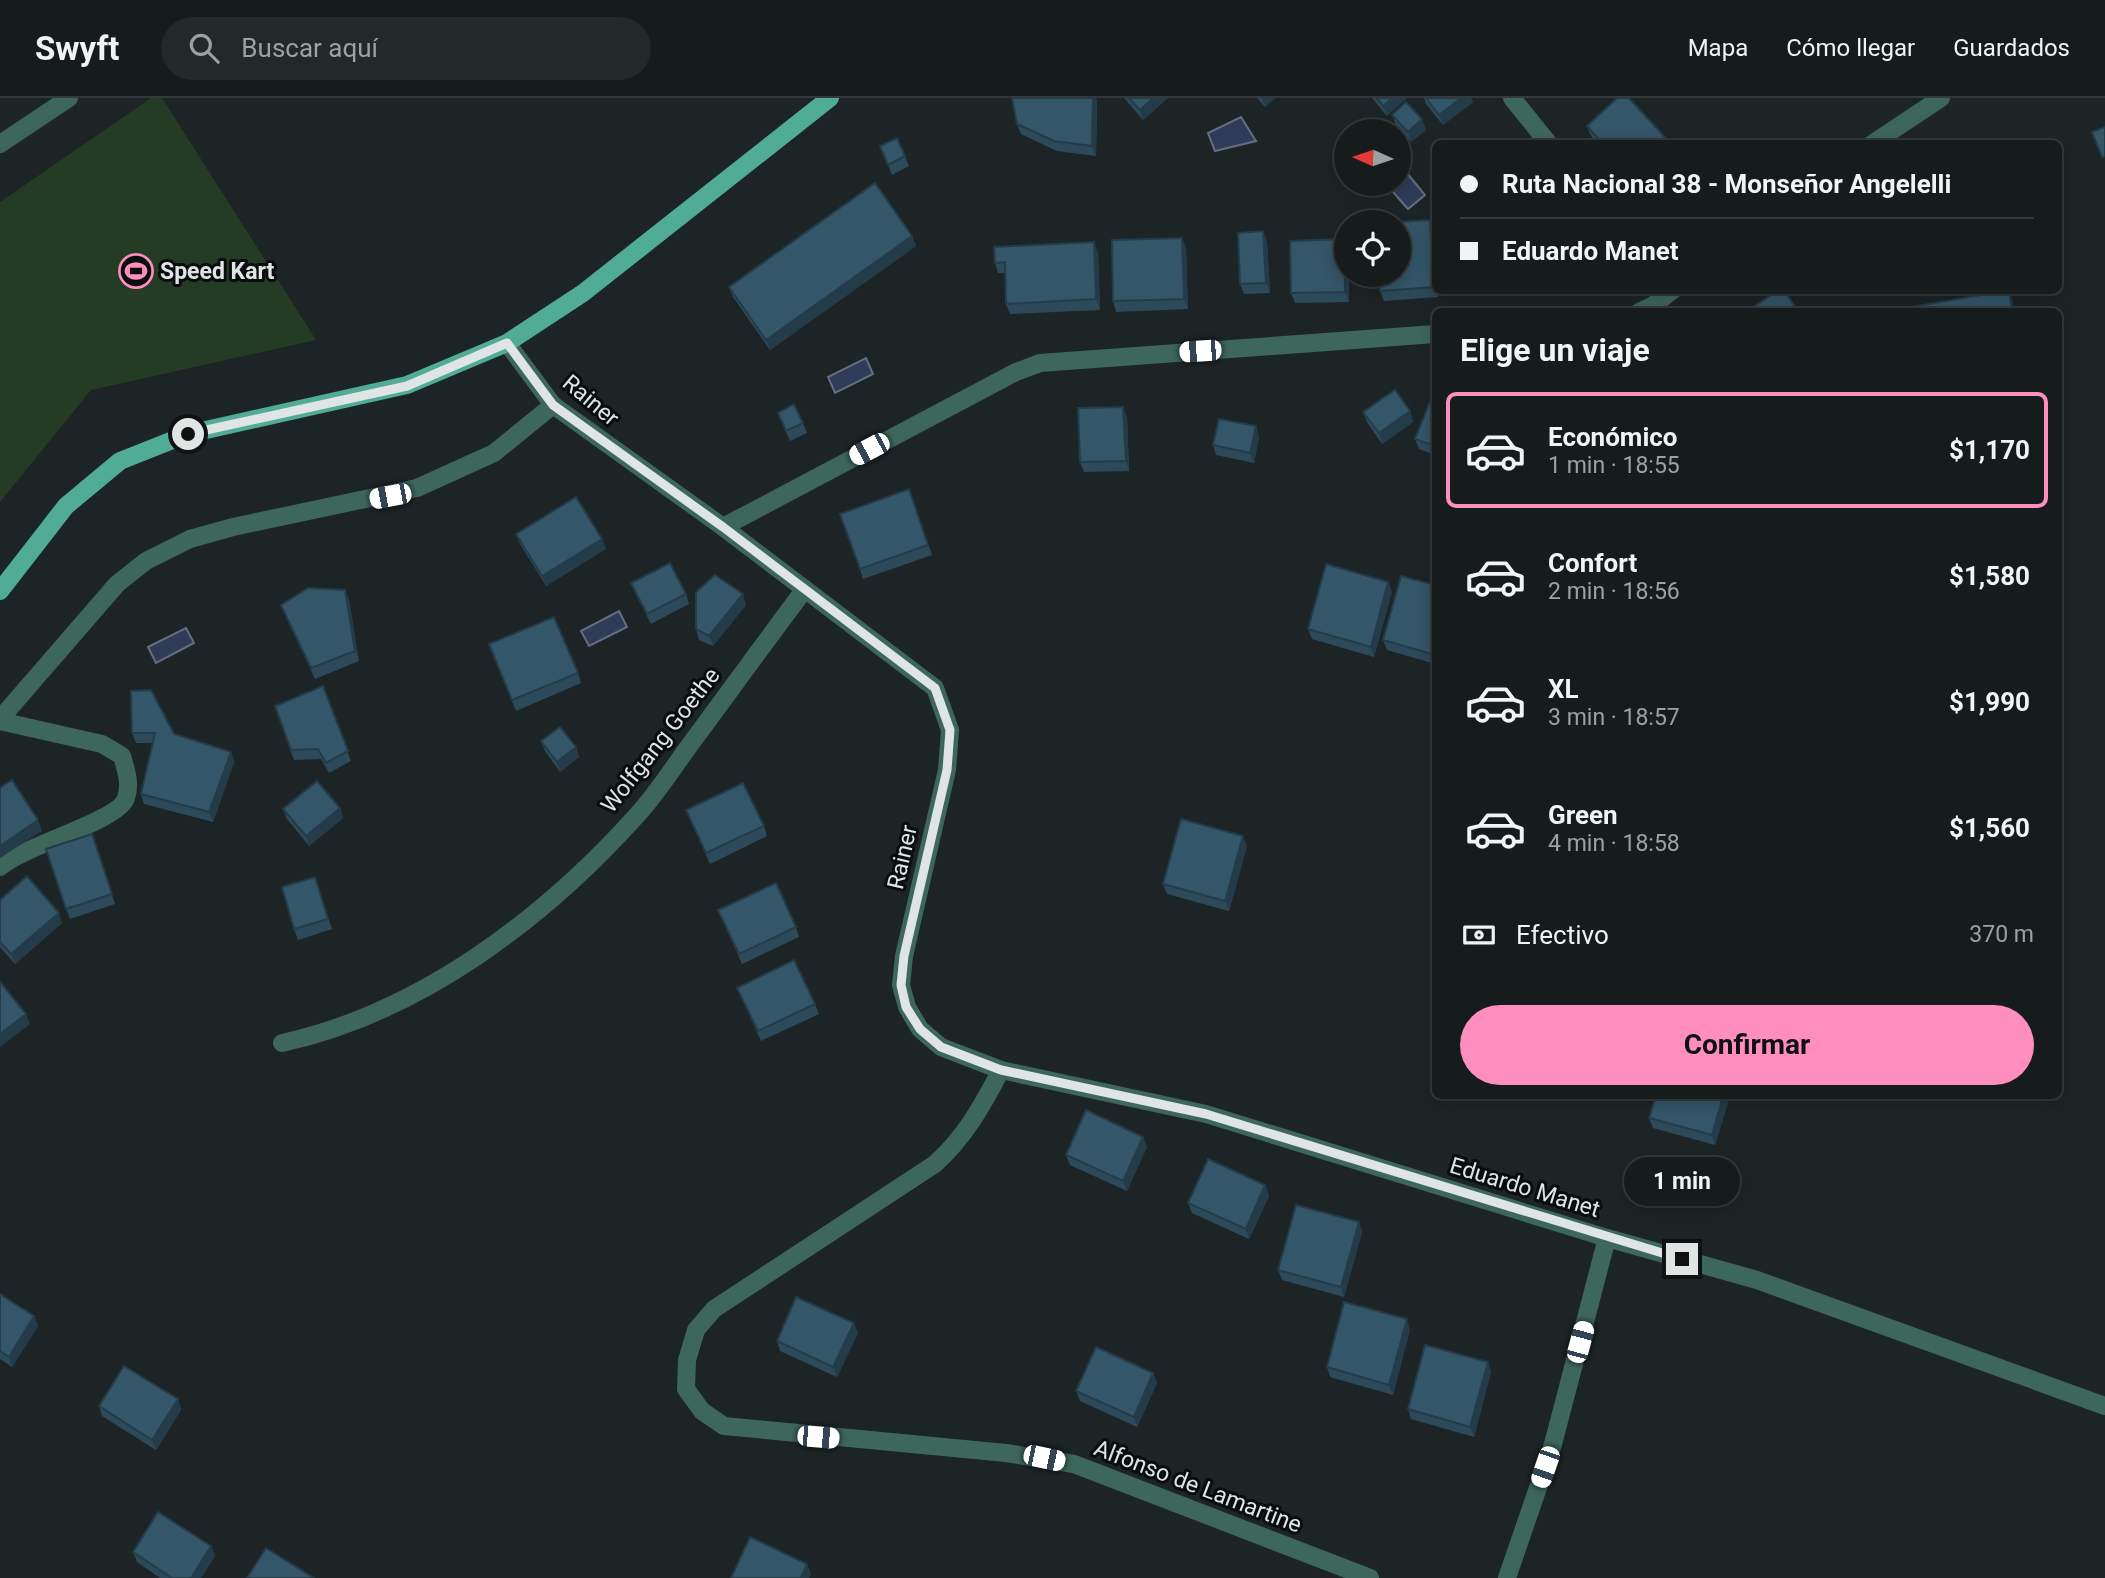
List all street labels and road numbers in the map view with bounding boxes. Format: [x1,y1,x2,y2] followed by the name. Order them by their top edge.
[557,369,624,432] street label: Rainer
[595,662,725,818] street label: Wolfgang Goethe
[882,822,923,892] street label: Rainer
[1447,1152,1603,1223] street label: Eduardo Manet
[1090,1434,1305,1538] street label: Alfonso de Lamartine

